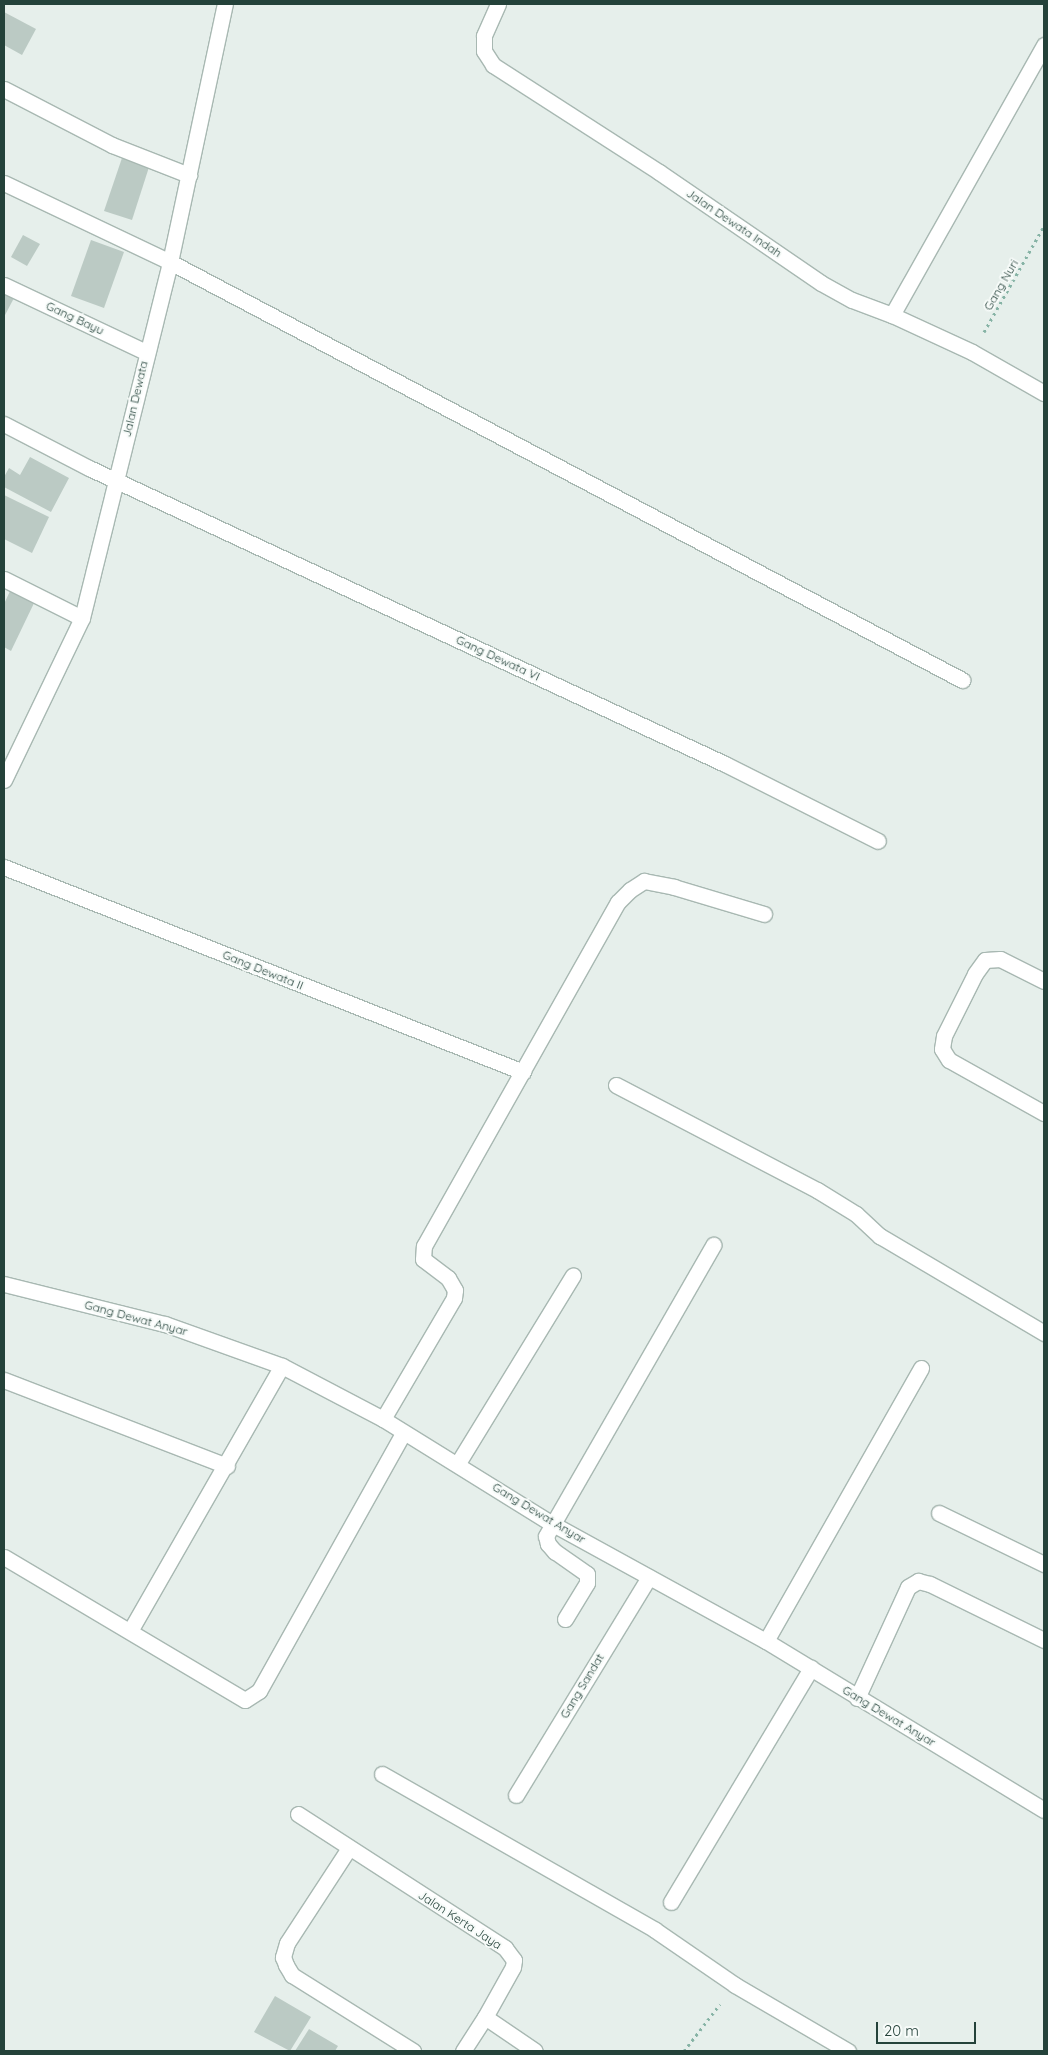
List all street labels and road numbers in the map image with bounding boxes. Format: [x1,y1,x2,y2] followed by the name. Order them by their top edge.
[683,186,785,260] street label: Jalan Dewata Indah
[981,257,1021,313] street label: Gang Nuri
[44,298,106,338] street label: Gang Bayu
[119,360,151,438] street label: Jalan Dewata
[454,632,542,684] street label: Gang Dewata VI
[220,947,306,993] street label: Gang Dewata II
[83,1297,189,1339] street label: Gang Dewat Anyar
[490,1480,588,1546] street label: Gang Dewat Anyar
[557,1651,607,1721] street label: Gang Sandat
[840,1683,938,1749] street label: Gang Dewat Anyar
[416,1888,504,1952] street label: Jalan Kerta Jaya

